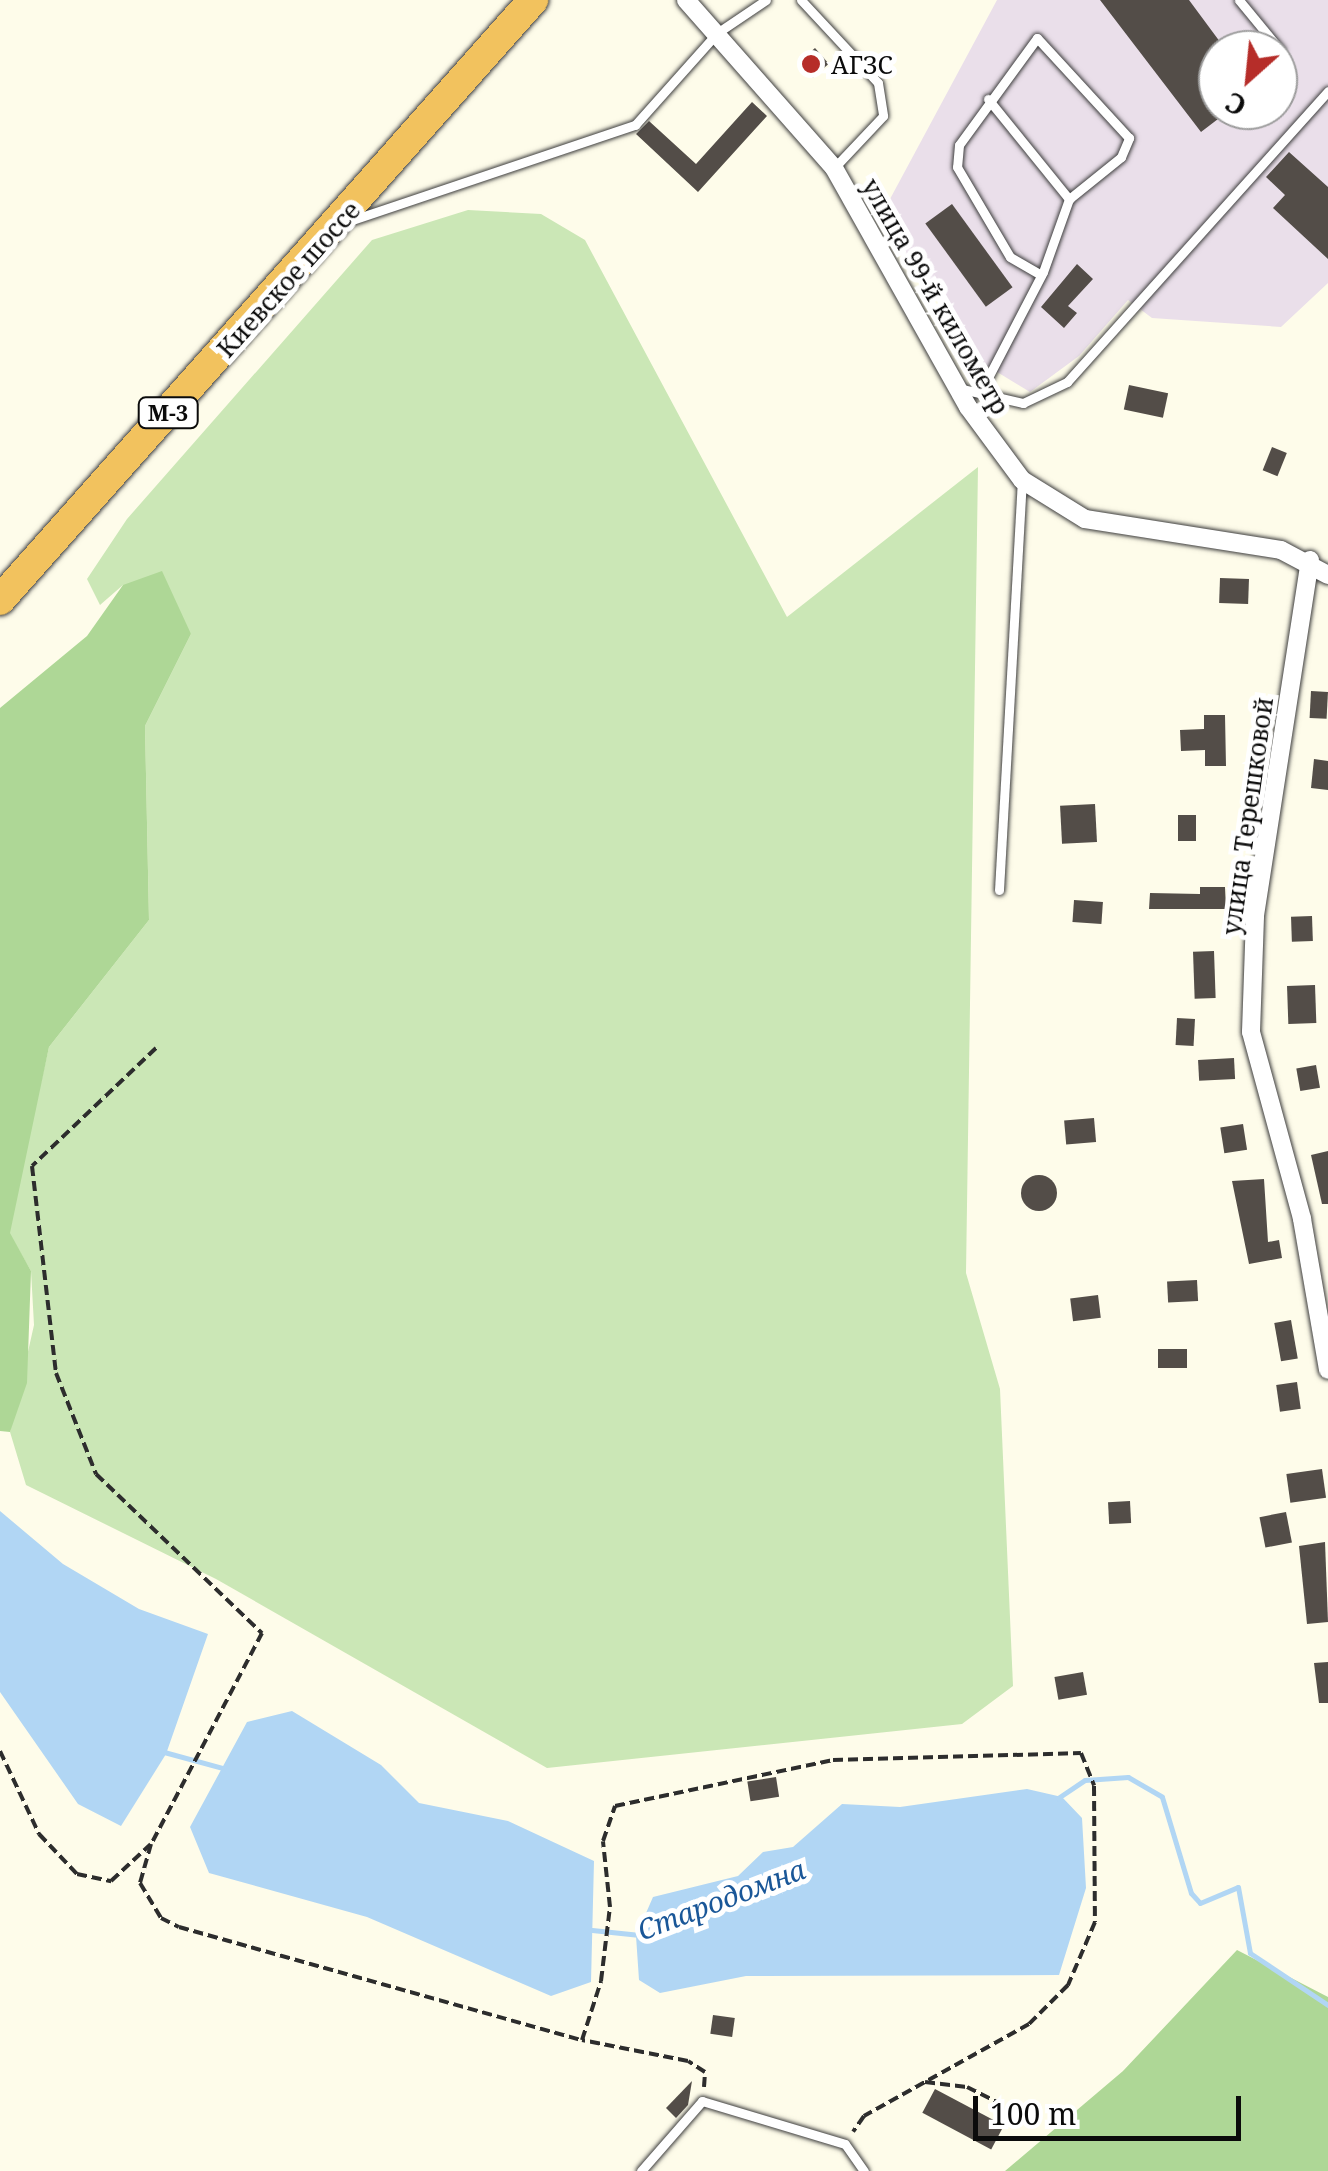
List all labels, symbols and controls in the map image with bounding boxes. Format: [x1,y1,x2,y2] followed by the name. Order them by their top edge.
[1198,30,1298,130] north arrow
[831,49,893,79] place label: АГЗС
[800,53,822,75] marker: АГЗС
[1218,84,1252,126] text: С
[856,173,1016,419] street label: улица 99-й километр
[210,195,366,363] street label: Киевское шоссе
[136,396,200,430] road number: М-3
[1215,695,1279,937] street label: улица Терешковой
[632,1852,810,1946] water label: Стародомна
[978,2076,1246,2138] scale bar
[990,2093,1076,2134] text: 100 m

